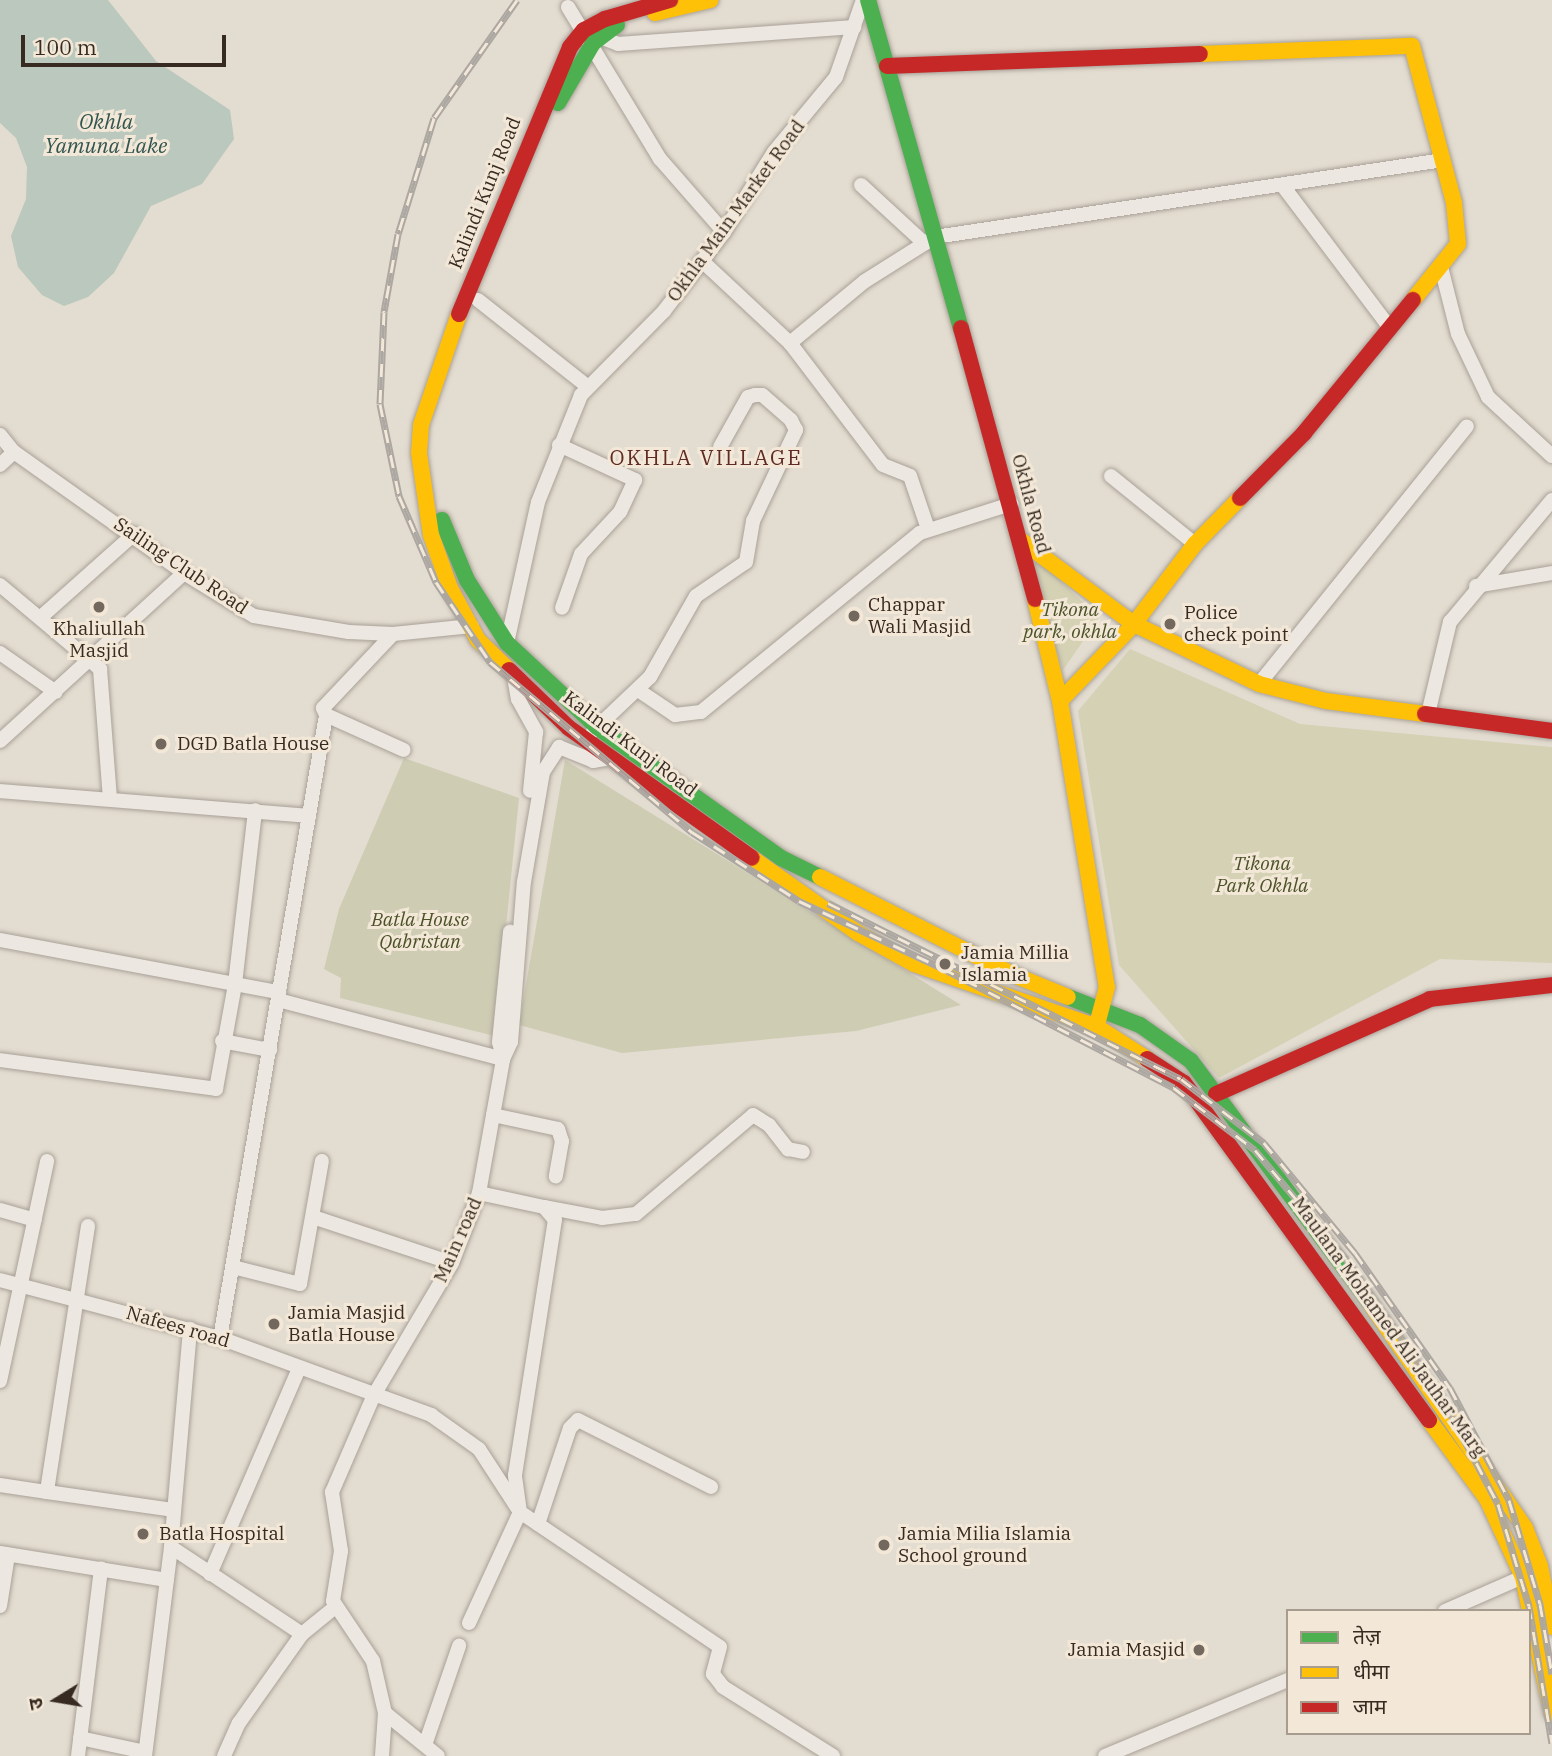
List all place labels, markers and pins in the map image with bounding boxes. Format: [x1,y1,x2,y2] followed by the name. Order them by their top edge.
[868,594,971,638] place label: Chappar Wali Masjid
[91,599,107,615] marker: Khaliullah Masjid
[1184,602,1289,646] place label: Police check point
[846,608,862,624] marker: Chappar Wali Masjid
[1162,616,1178,632] marker: Police check point
[53,618,145,662] place label: Khaliullah Masjid
[177,733,329,755] place label: DGD Batla House
[151,734,171,754] marker: DGD Batla House
[961,942,1069,986] place label: Jamia Millia Islamia
[935,954,955,974] marker: Jamia Millia Islamia
[288,1302,405,1346] place label: Jamia Masjid Batla House
[266,1316,282,1332] marker: Jamia Masjid Batla House
[159,1523,284,1545] place label: Batla Hospital
[898,1523,1071,1567] place label: Jamia Milia Islamia School ground
[133,1524,153,1544] marker: Batla Hospital
[876,1537,892,1553] marker: Jamia Milia Islamia School ground
[1068,1639,1185,1661] place label: Jamia Masjid
[1191,1642,1207,1658] marker: Jamia Masjid

